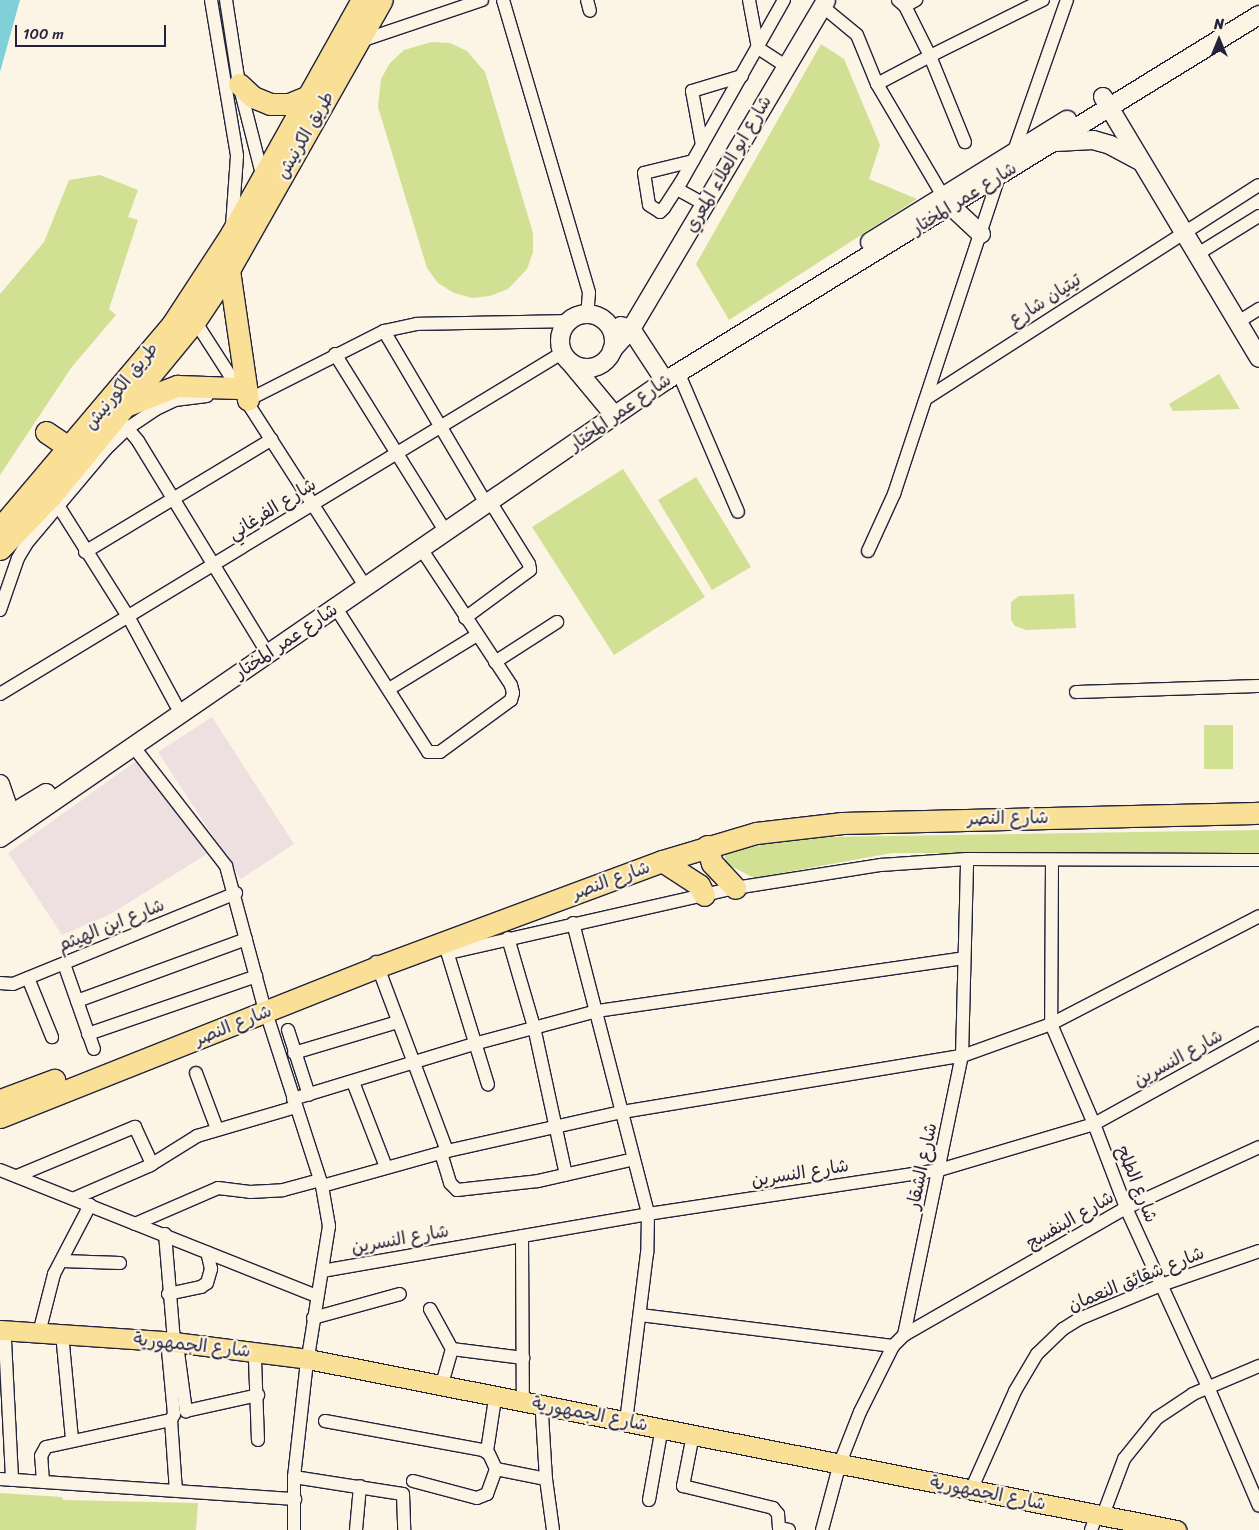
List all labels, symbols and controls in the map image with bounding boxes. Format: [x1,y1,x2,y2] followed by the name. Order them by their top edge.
[1214,12,1224,37] text: N
[18,15,169,47] scale bar
[1194,15,1244,65] north arrow
[23,21,64,47] text: 100 m
[271,87,339,183] street label: طريق الكرنيش
[680,92,776,236] street label: شارع ابو العلاء المعري
[907,157,1021,239] street label: شارع عمر المختار
[1005,269,1085,331] street label: تيتيان شارع
[79,338,163,434] street label: طريق الكورنيش
[565,369,675,455] street label: شارع عمر المختار
[224,473,320,545] street label: شارع الفرغاني
[230,598,342,684] street label: شارع عمر المختار
[967,806,1049,830] street label: شارع النصر
[569,856,653,904] street label: شارع النصر
[54,894,168,956] street label: شارع ابن الهيثم
[191,1000,275,1050] street label: شارع النصر
[1130,1025,1226,1091] street label: شارع النسرين
[902,1121,942,1211] street label: شارع الشقار
[1112,1142,1162,1226] street label: شارع الطلح
[750,1155,850,1191] street label: شارع النسرين
[1022,1186,1118,1254] street label: شارع البنفسج
[350,1220,450,1258] street label: شارع النسرين
[1065,1242,1207,1316] street label: شارع شقائق النعمان
[132,1328,252,1362] street label: شارع الجمهورية
[530,1392,650,1436] street label: شارع الجمهورية
[928,1471,1048,1515] street label: شارع الجمهورية

